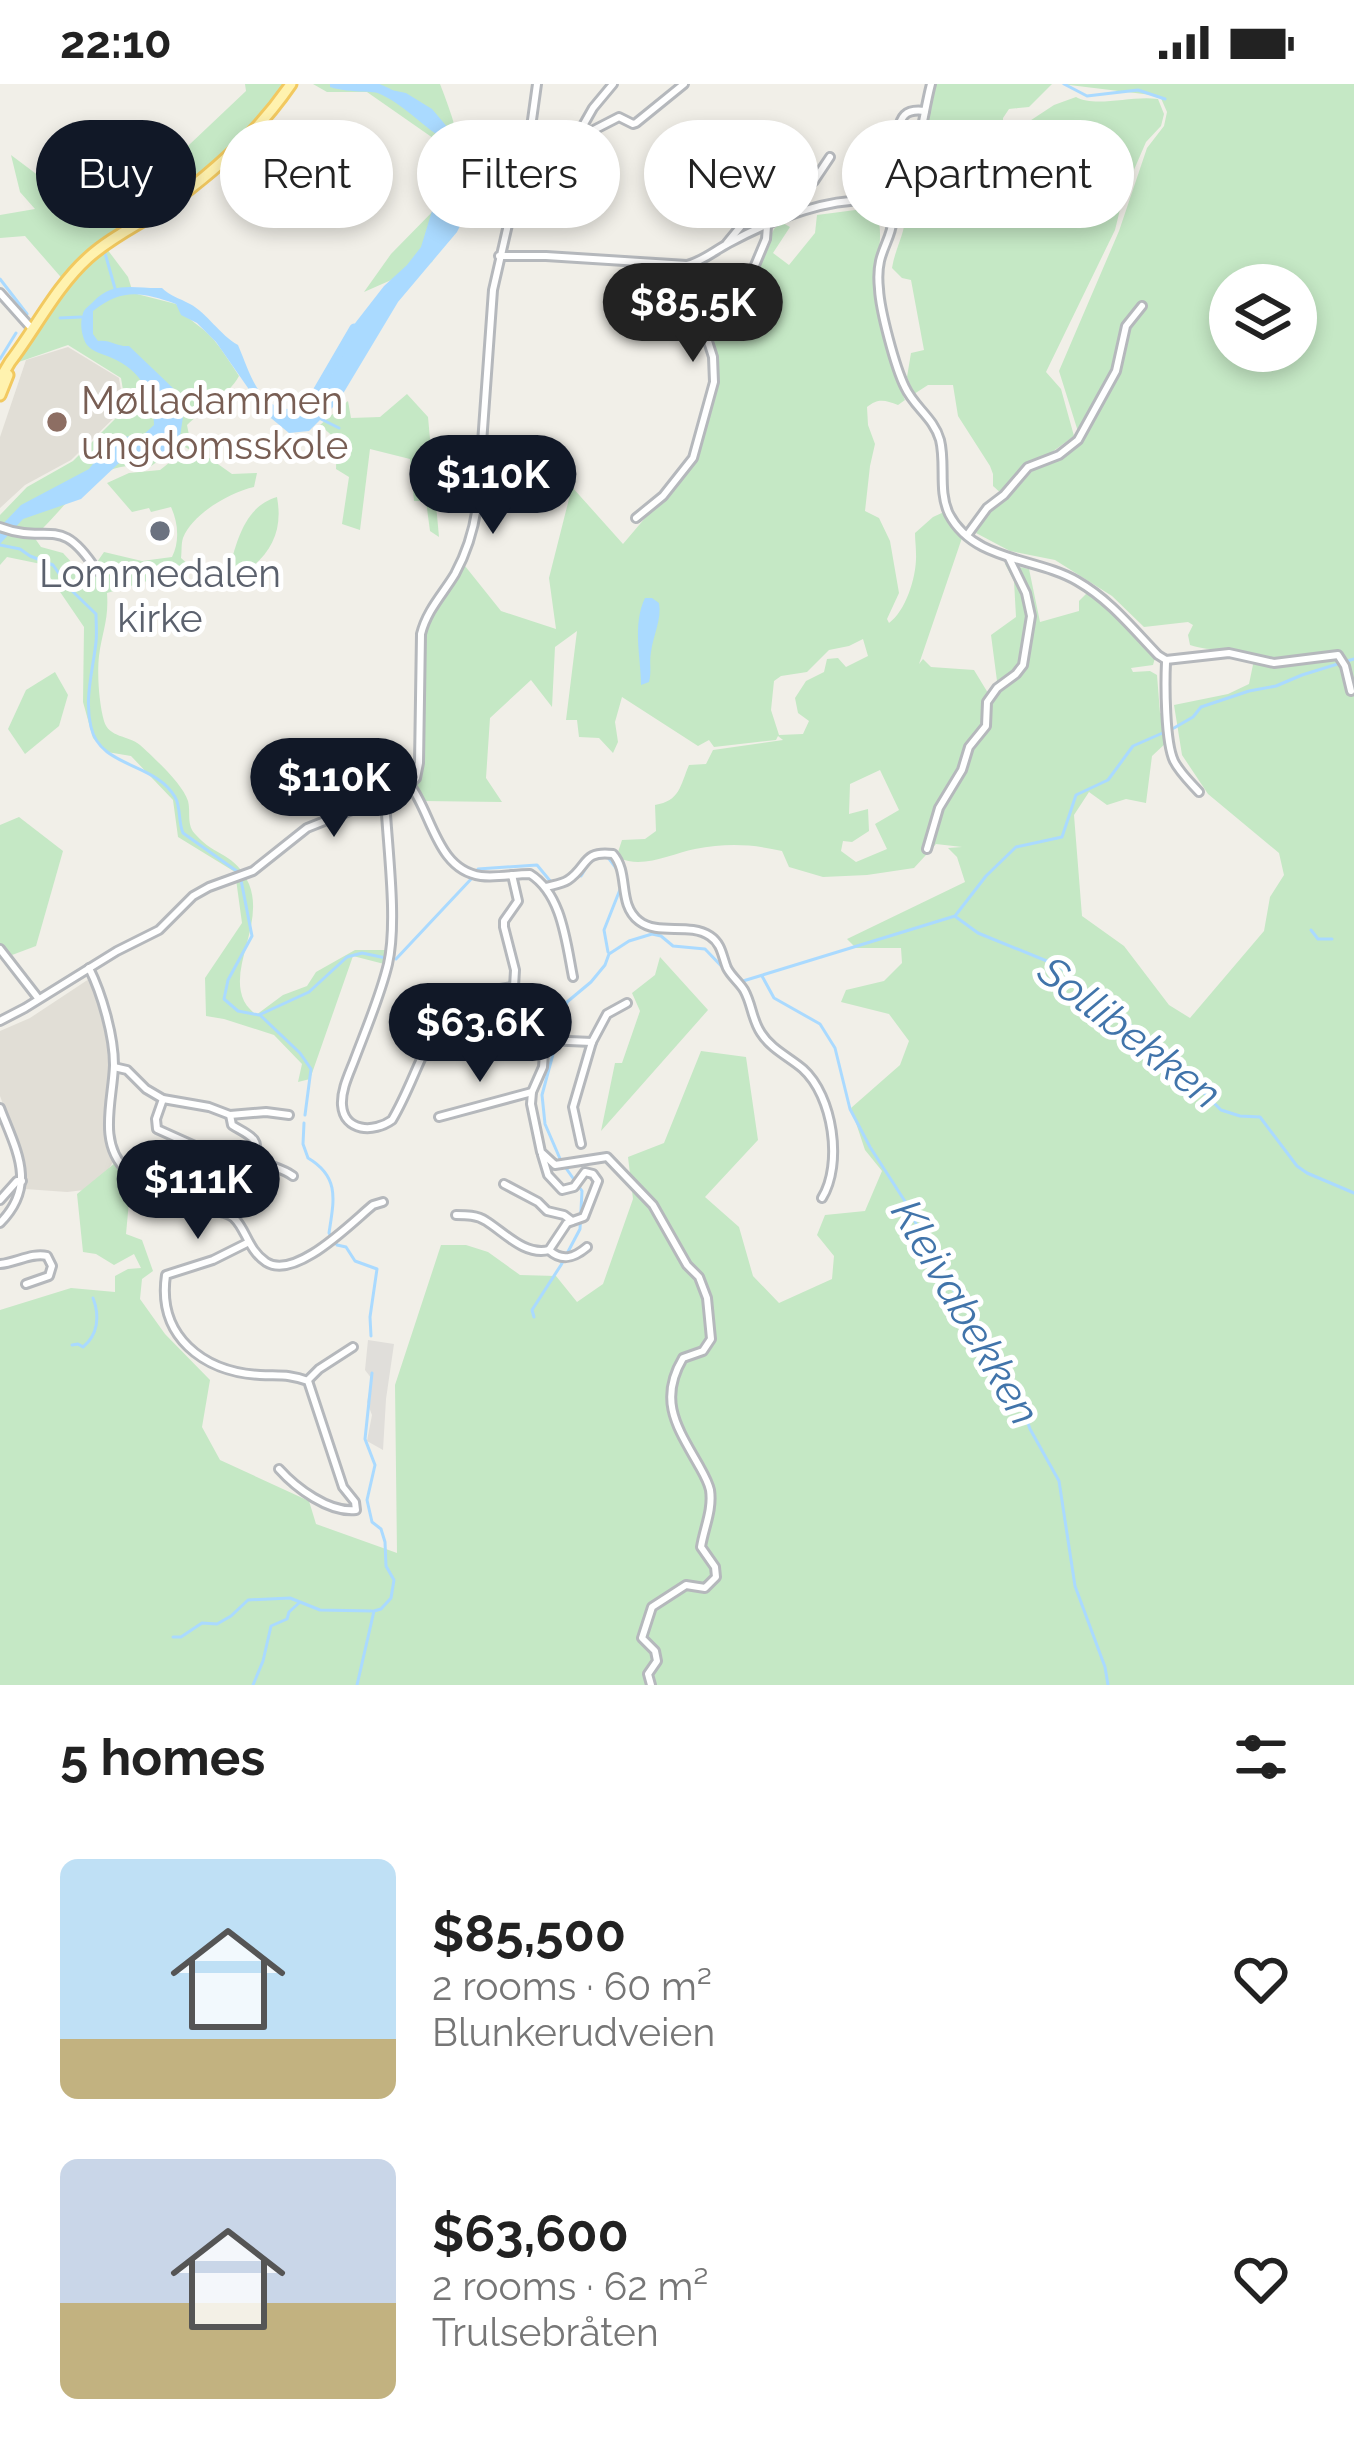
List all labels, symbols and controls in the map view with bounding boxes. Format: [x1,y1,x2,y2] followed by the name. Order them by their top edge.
[60,16,172,69] text: 22:10
[36,120,196,228] chip: Buy
[220,120,393,228] chip: Rent
[417,120,620,228] chip: Filters
[644,120,818,228] chip: New
[842,120,1134,228] chip: Apartment
[595,263,791,365] pin: $85.5K
[1209,264,1317,372] map controls
[1209,264,1317,372] button: layers
[630,279,756,325] text: $85.5K
[81,377,348,468] place label: Mølladammen ungdomsskole
[44,409,70,435] marker: Mølladammen ungdomsskole
[409,435,577,537] pin: $110K
[436,451,550,497] text: $110K
[147,518,173,544] marker: Lommedalen kirke
[39,550,281,641] place label: Lommedalen kirke
[250,738,418,840] pin: $110K
[277,754,391,800] text: $110K
[1028,945,1231,1119] water label: Sollibekken
[382,983,578,1085] pin: $63.6K
[416,999,544,1045] text: $63.6K
[114,1140,282,1242] pin: $111K
[144,1156,252,1202] text: $111K
[881,1191,1050,1433] water label: Kleivabekken
[1228,1724,1294,1790] icon: filters
[60,1727,265,1787] text: 5 homes
[432,1903,626,1963] text: $85,500
[156,1907,300,2051] icon: home
[1228,1946,1294,2012] icon: heart
[432,1963,712,2009] text: 2 rooms · 60 m²
[432,2009,715,2055] text: Blunkerudveien
[432,2203,629,2263] text: $63,600
[156,2207,300,2351] icon: home
[1228,2246,1294,2312] icon: heart
[432,2263,708,2309] text: 2 rooms · 62 m²
[432,2309,659,2355] text: Trulsebråten

